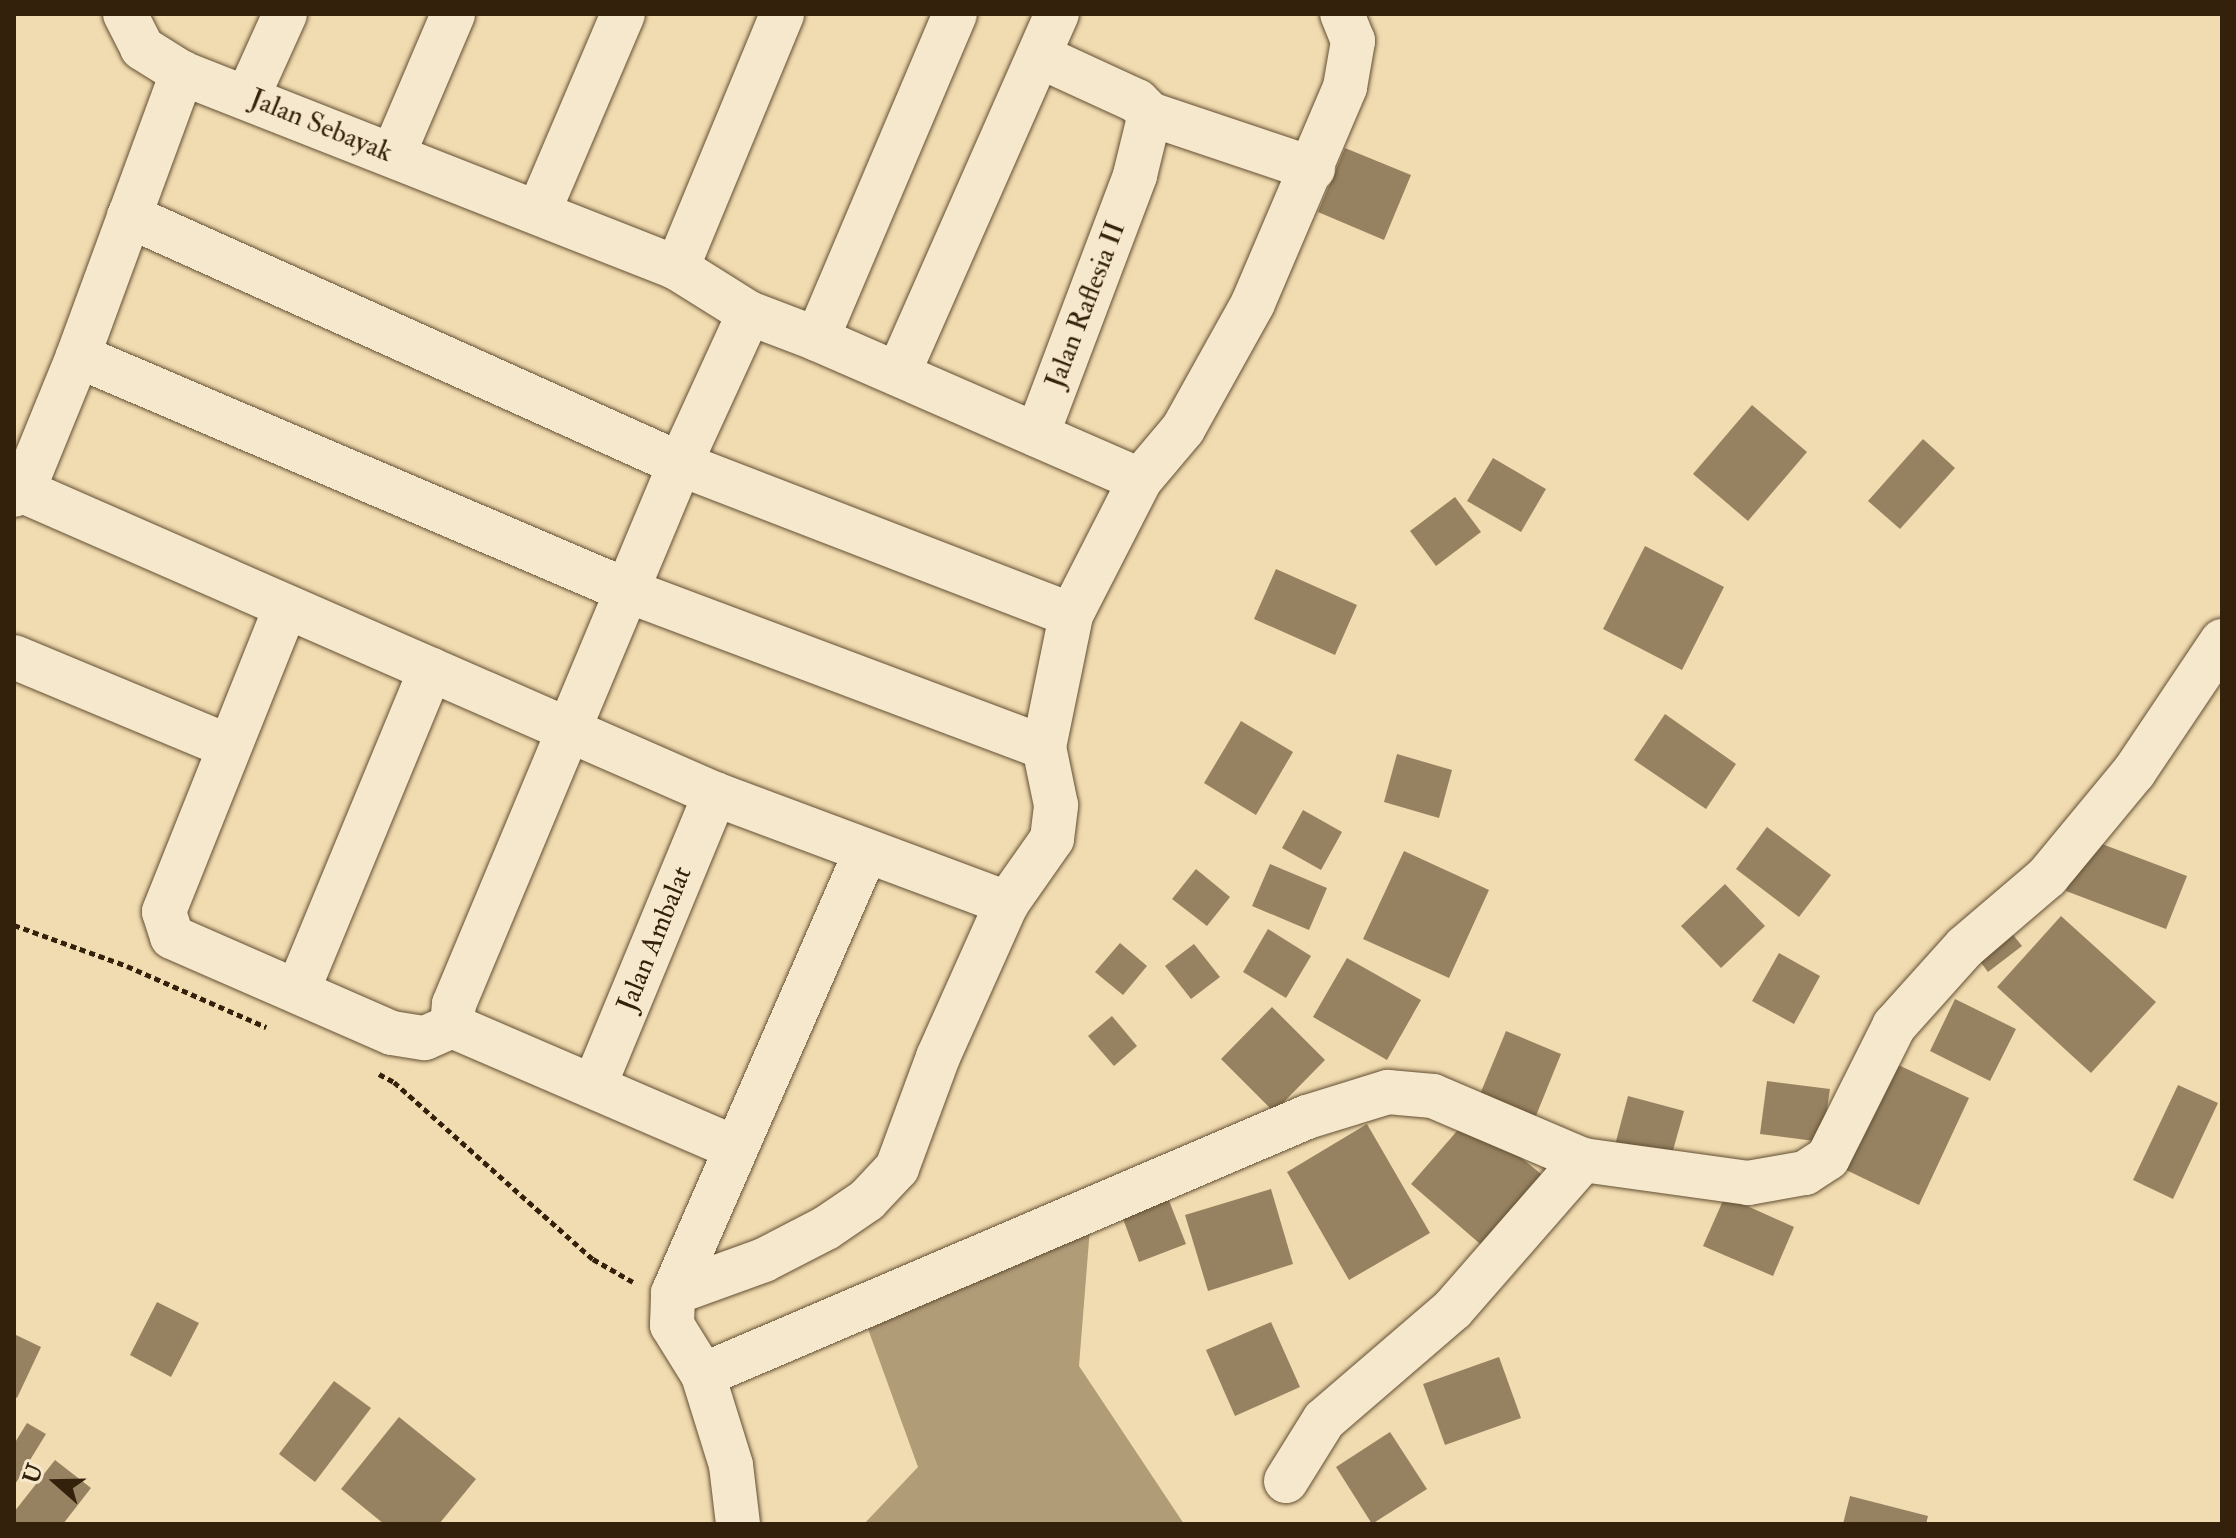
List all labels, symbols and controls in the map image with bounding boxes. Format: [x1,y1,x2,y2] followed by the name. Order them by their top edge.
[245,82,397,170] street label: Jalan Sebayak
[1039,217,1133,393] street label: Jalan Raflesia II
[611,861,699,1017] street label: Jalan Ambalat
[16,1442,96,1522] north arrow
[17,1460,50,1487] text: U

